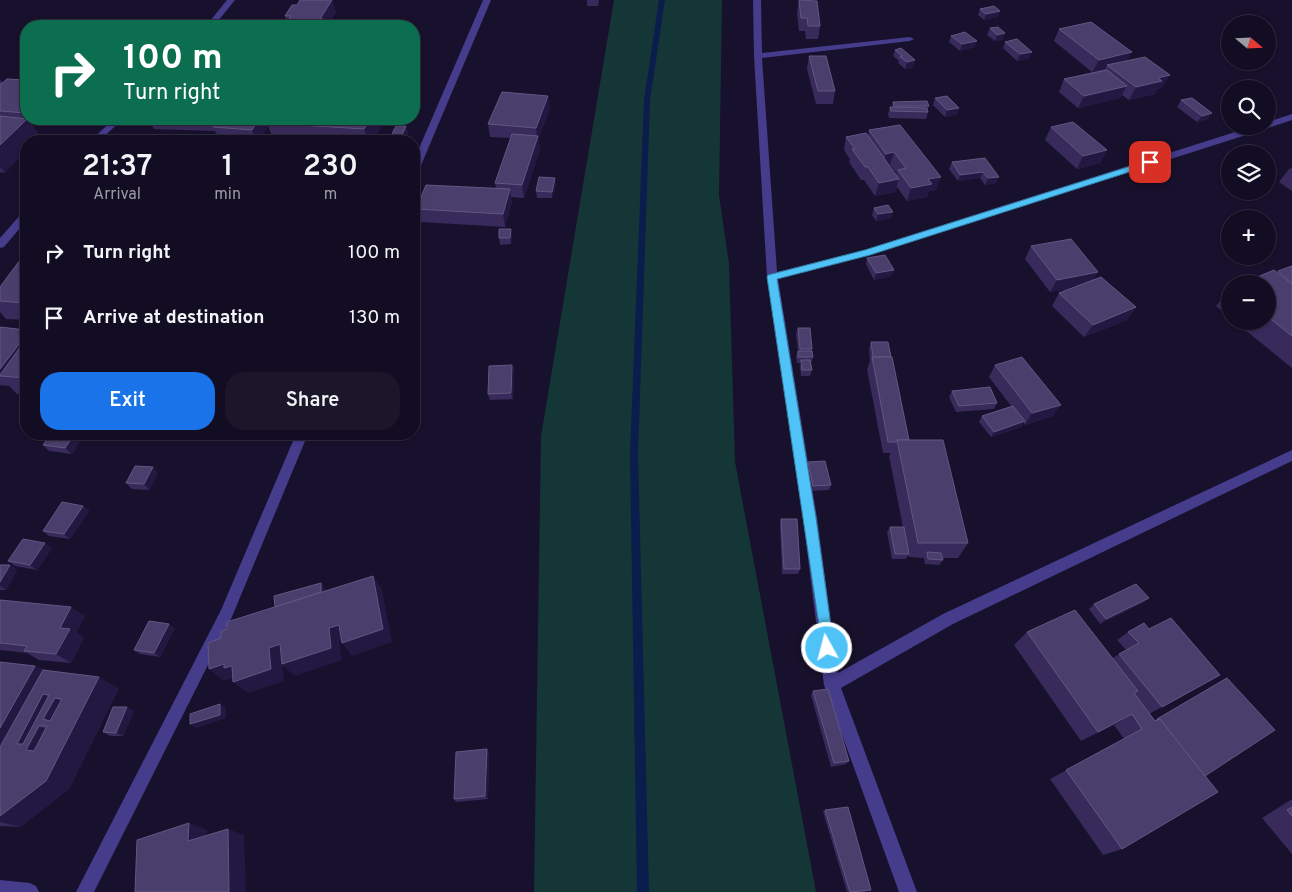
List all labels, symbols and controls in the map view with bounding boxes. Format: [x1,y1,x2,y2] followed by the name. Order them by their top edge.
[1221,15,1276,70] north arrow
[1221,15,1276,330] map controls
[123,37,223,81] text: 100 m
[40,40,105,105] icon: right
[123,80,220,107] text: Turn right
[1221,80,1276,135] button: search
[1129,141,1171,183] pin
[1221,145,1276,200] button: layers
[1136,148,1164,176] icon: arrive
[82,149,153,186] text: 21:37
[222,149,233,186] text: 1
[303,149,358,186] text: 230
[93,185,141,205] text: Arrival
[214,185,241,205] text: min
[324,185,337,205] text: m
[1221,210,1276,265] button: +
[40,239,68,267] icon: right
[83,241,171,265] text: Turn right
[348,241,400,265] text: 100 m
[1221,275,1276,330] button: −
[40,304,68,332] icon: arrive
[83,306,264,330] text: Arrive at destination
[349,306,400,330] text: 130 m
[40,372,215,430] button: Exit
[225,372,400,430] button: Share
[800,621,852,673] position arrow

